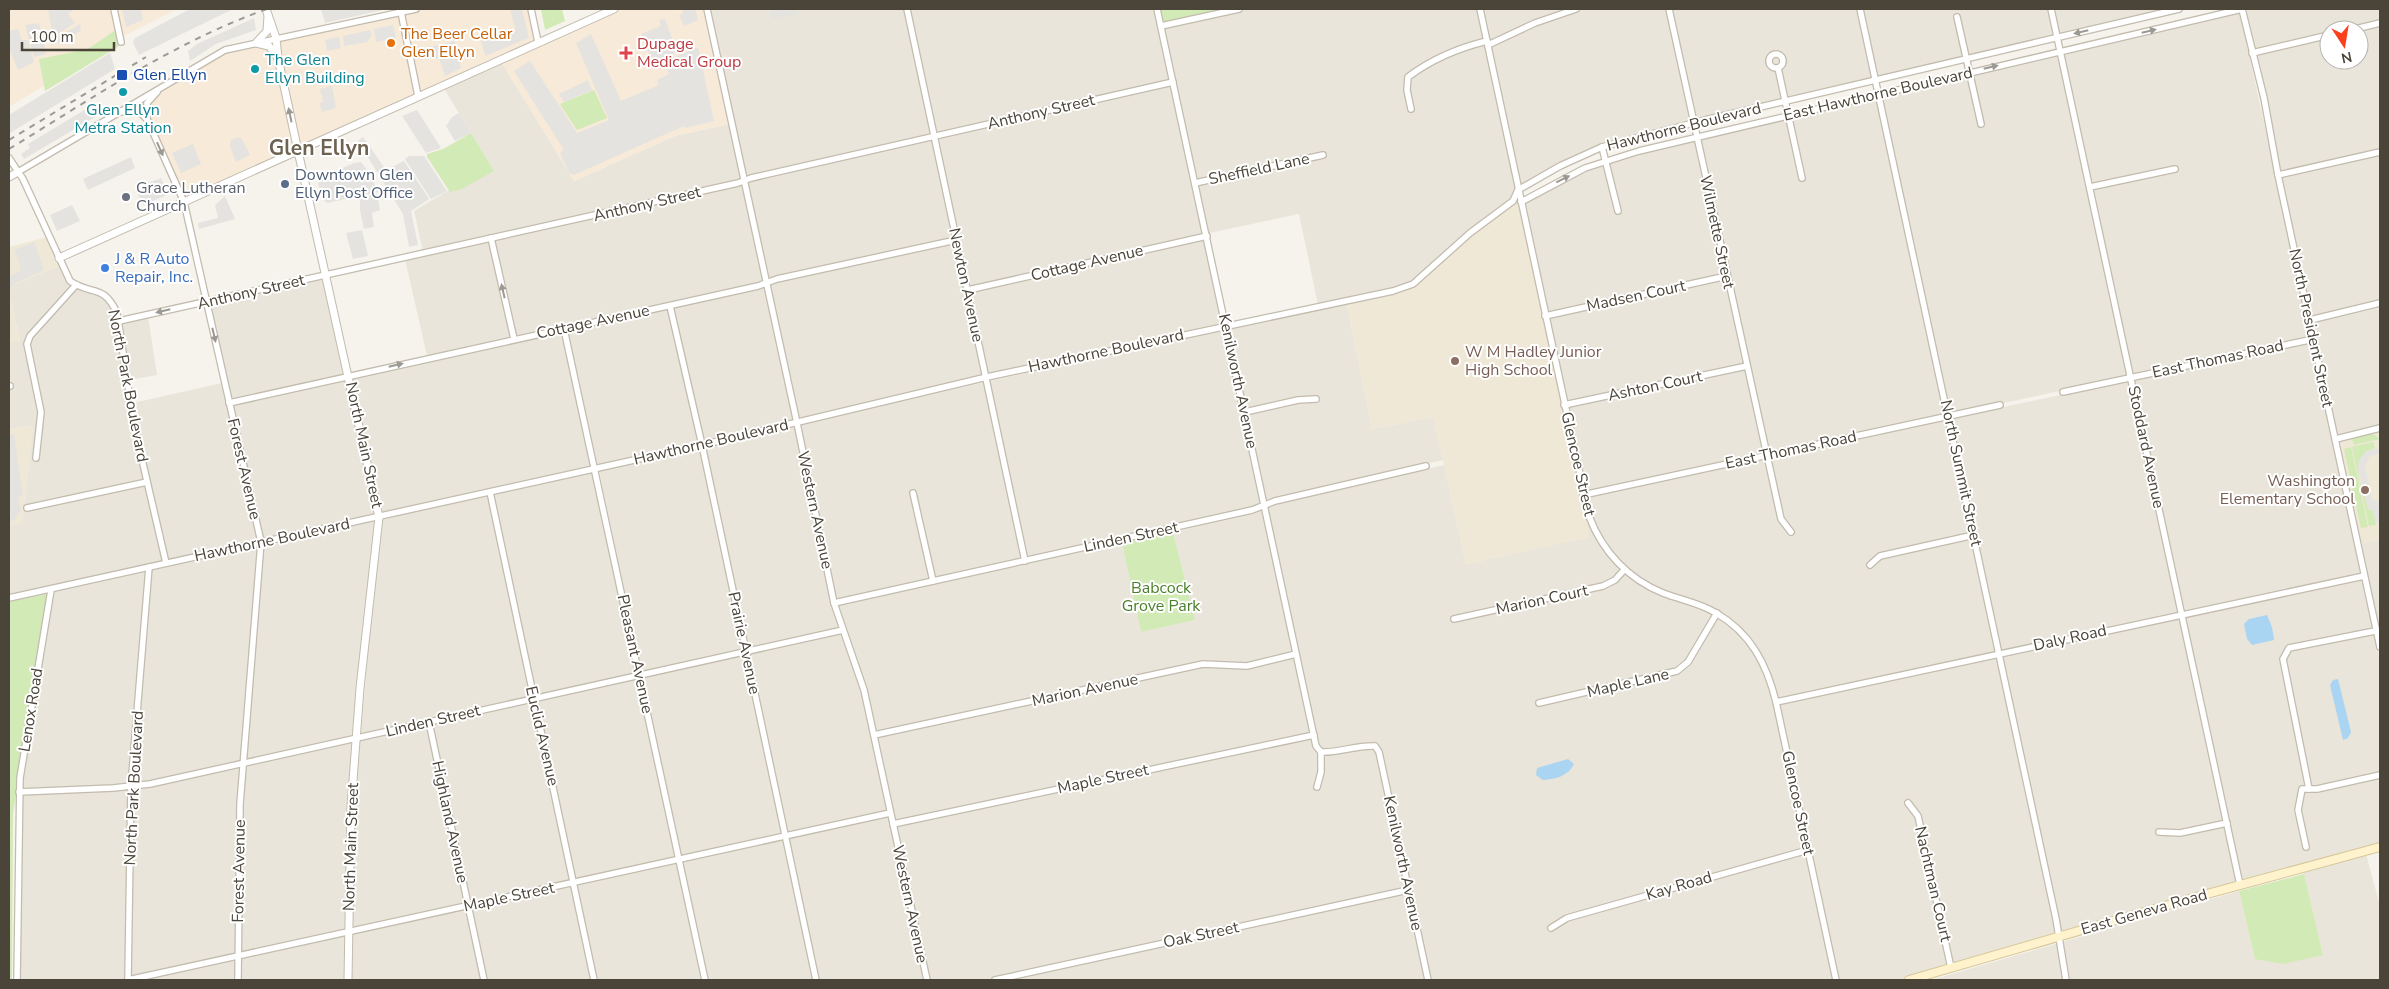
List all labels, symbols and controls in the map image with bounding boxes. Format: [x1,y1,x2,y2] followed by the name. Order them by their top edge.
[22,20,115,52] scale bar
[2319,20,2369,70] north arrow
[401,23,513,63] place label: The Beer Cellar Glen Ellyn
[2142,26,2158,34] one-way arrow
[30,27,74,47] text: 100 m
[2073,28,2088,36] one-way arrow
[637,33,741,73] place label: Dupage Medical Group
[385,37,397,49] marker: The Beer Cellar Glen Ellyn
[619,46,633,60] marker: Dupage Medical Group
[2339,47,2354,68] text: N
[265,49,365,89] place label: The Glen Ellyn Building
[1781,62,1975,126] street label: East Hawthorne Boulevard
[249,63,261,75] marker: The Glen Ellyn Building
[1984,63,1999,71] one-way arrow
[133,64,207,86] place label: Glen Ellyn
[115,68,129,82] marker: Glen Ellyn
[117,86,129,98] marker: Glen Ellyn Metra Station
[985,89,1097,135] street label: Anthony Street
[1604,97,1764,157] street label: Hawthorne Boulevard
[74,99,172,139] place label: Glen Ellyn Metra Station
[286,107,294,122] one-way arrow
[269,134,369,162] district label: Glen Ellyn
[157,142,165,156] one-way arrow
[1206,148,1312,190] street label: Sheffield Lane
[295,164,413,204] place label: Downtown Glen Ellyn Post Office
[1694,173,1740,291] street label: Wilmette Street
[1556,174,1571,183] one-way arrow
[136,177,246,217] place label: Grace Lutheran Church
[279,178,291,190] marker: Downtown Glen Ellyn Post Office
[591,181,703,227] street label: Anthony Street
[120,191,132,203] marker: Grace Lutheran Church
[943,226,989,344] street label: Newton Avenue
[1029,239,1145,287] street label: Cottage Avenue
[2283,247,2339,410] street label: North President Street
[114,248,193,288] place label: J & R Auto Repair, Inc.
[99,262,111,274] marker: J & R Auto Repair, Inc.
[195,269,307,315] street label: Anthony Street
[1584,275,1688,317] street label: Madsen Court
[499,284,507,299] one-way arrow
[534,299,652,345] street label: Cottage Avenue
[102,308,154,464] street label: North Park Boulevard
[154,308,170,316] one-way arrow
[1213,312,1263,450] street label: Kenilworth Avenue
[1026,324,1186,378] street label: Hawthorne Boulevard
[210,328,218,343] one-way arrow
[2150,334,2286,384] street label: East Thomas Road
[1465,341,1602,381] place label: W M Hadley Junior High School
[1449,355,1461,367] marker: W M Hadley Junior High School
[388,361,403,369] one-way arrow
[1606,365,1705,407] street label: Ashton Court
[340,380,388,510] street label: North Main Street
[2122,384,2170,510] street label: Stoddard Avenue
[1935,398,1987,549] street label: North Summit Street
[1555,410,1601,519] street label: Glencoe Street
[631,413,791,471] street label: Hawthorne Boulevard
[222,416,266,522] street label: Forest Avenue
[1723,425,1859,475] street label: East Thomas Road
[792,449,838,571] street label: Western Avenue
[2220,470,2355,510] place label: Washington Elementary School
[2359,484,2371,496] marker: Washington Elementary School
[192,513,352,567] street label: Hawthorne Boulevard
[1082,516,1181,558] street label: Linden Street
[1122,577,1201,617] park label: Babcock Grove Park
[1494,579,1590,620] street label: Marion Court
[722,590,766,696] street label: Prairie Avenue
[612,592,658,716] street label: Pleasant Avenue
[2031,619,2109,657] street label: Daly Road
[1585,663,1671,703] street label: Maple Lane
[14,666,48,754] street label: Lenox Road
[1030,668,1140,712] street label: Marion Avenue
[520,684,564,788] street label: Euclid Avenue
[384,699,483,743] street label: Linden Street
[119,710,149,866] street label: North Park Boulevard
[1776,749,1820,858] street label: Glencoe Street
[426,759,474,885] street label: Highland Avenue
[1056,759,1151,799] street label: Maple Street
[338,782,364,912] street label: North Main Street
[1378,794,1428,932] street label: Kenilworth Avenue
[227,819,251,923] street label: Forest Avenue
[1909,824,1957,944] street label: Nachtman Court
[887,843,933,965] street label: Western Avenue
[1643,866,1715,906] street label: Kay Road
[462,877,557,917] street label: Maple Street
[2078,883,2210,941] street label: East Geneva Road
[1161,916,1241,954] street label: Oak Street

